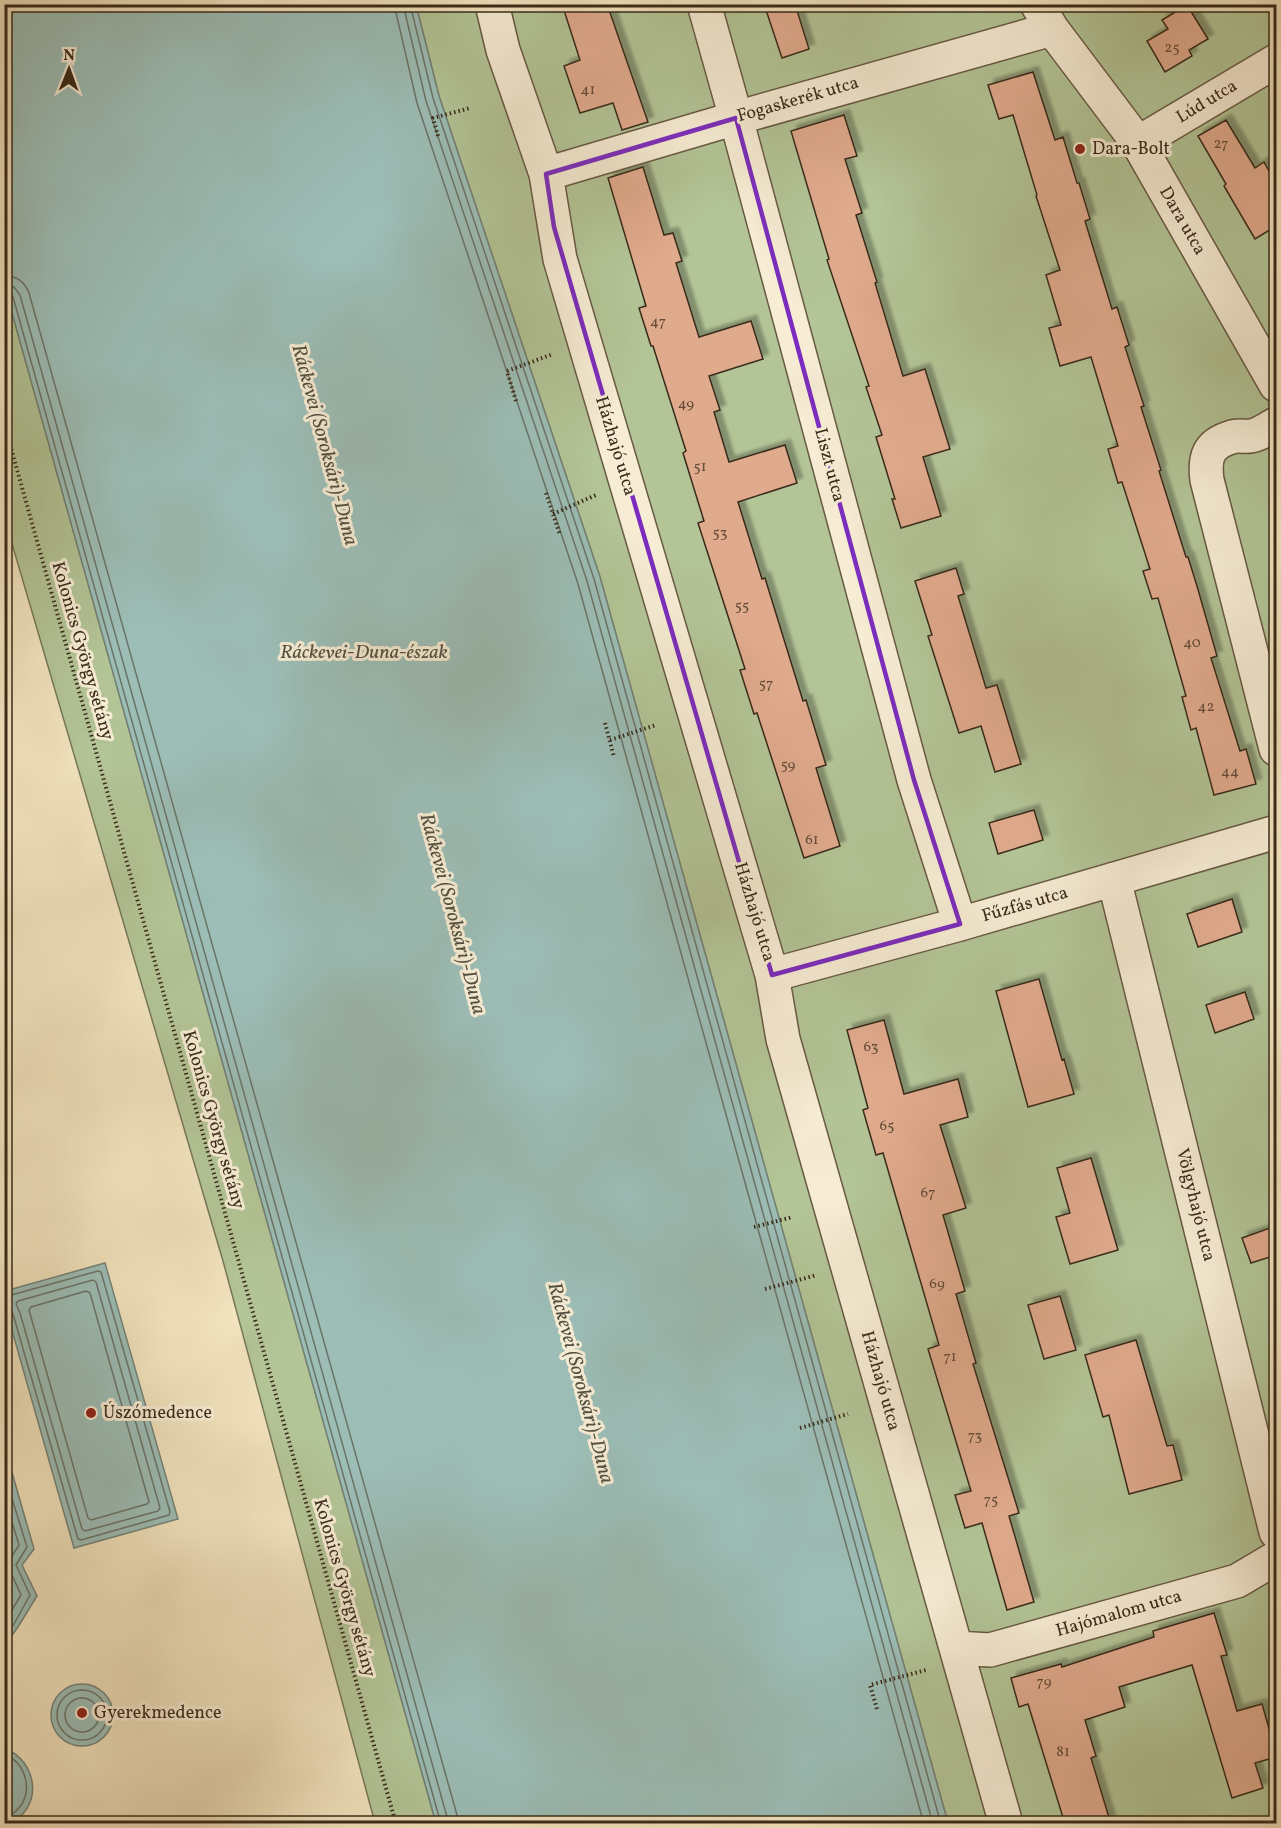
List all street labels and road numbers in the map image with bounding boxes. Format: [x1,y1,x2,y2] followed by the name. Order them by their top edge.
[734,71,862,129] street label: Fogaskerék utca
[1172,74,1242,130] street label: Lúd utca
[1152,182,1212,260] street label: Dara utca
[588,393,642,499] street label: Házhajó utca
[807,425,851,505] street label: Liszt utca
[45,559,120,743] street label: Kolonics György sétány
[727,859,781,965] street label: Házhajó utca
[979,881,1071,929] street label: Fűzfás utca
[176,1028,251,1212] street label: Kolonics György sétány
[1169,1146,1221,1264] street label: Völgyhajó utca
[854,1328,906,1434] street label: Házhajó utca
[307,1496,382,1680] street label: Kolonics György sétány
[1053,1584,1185,1644] street label: Hajómalom utca

